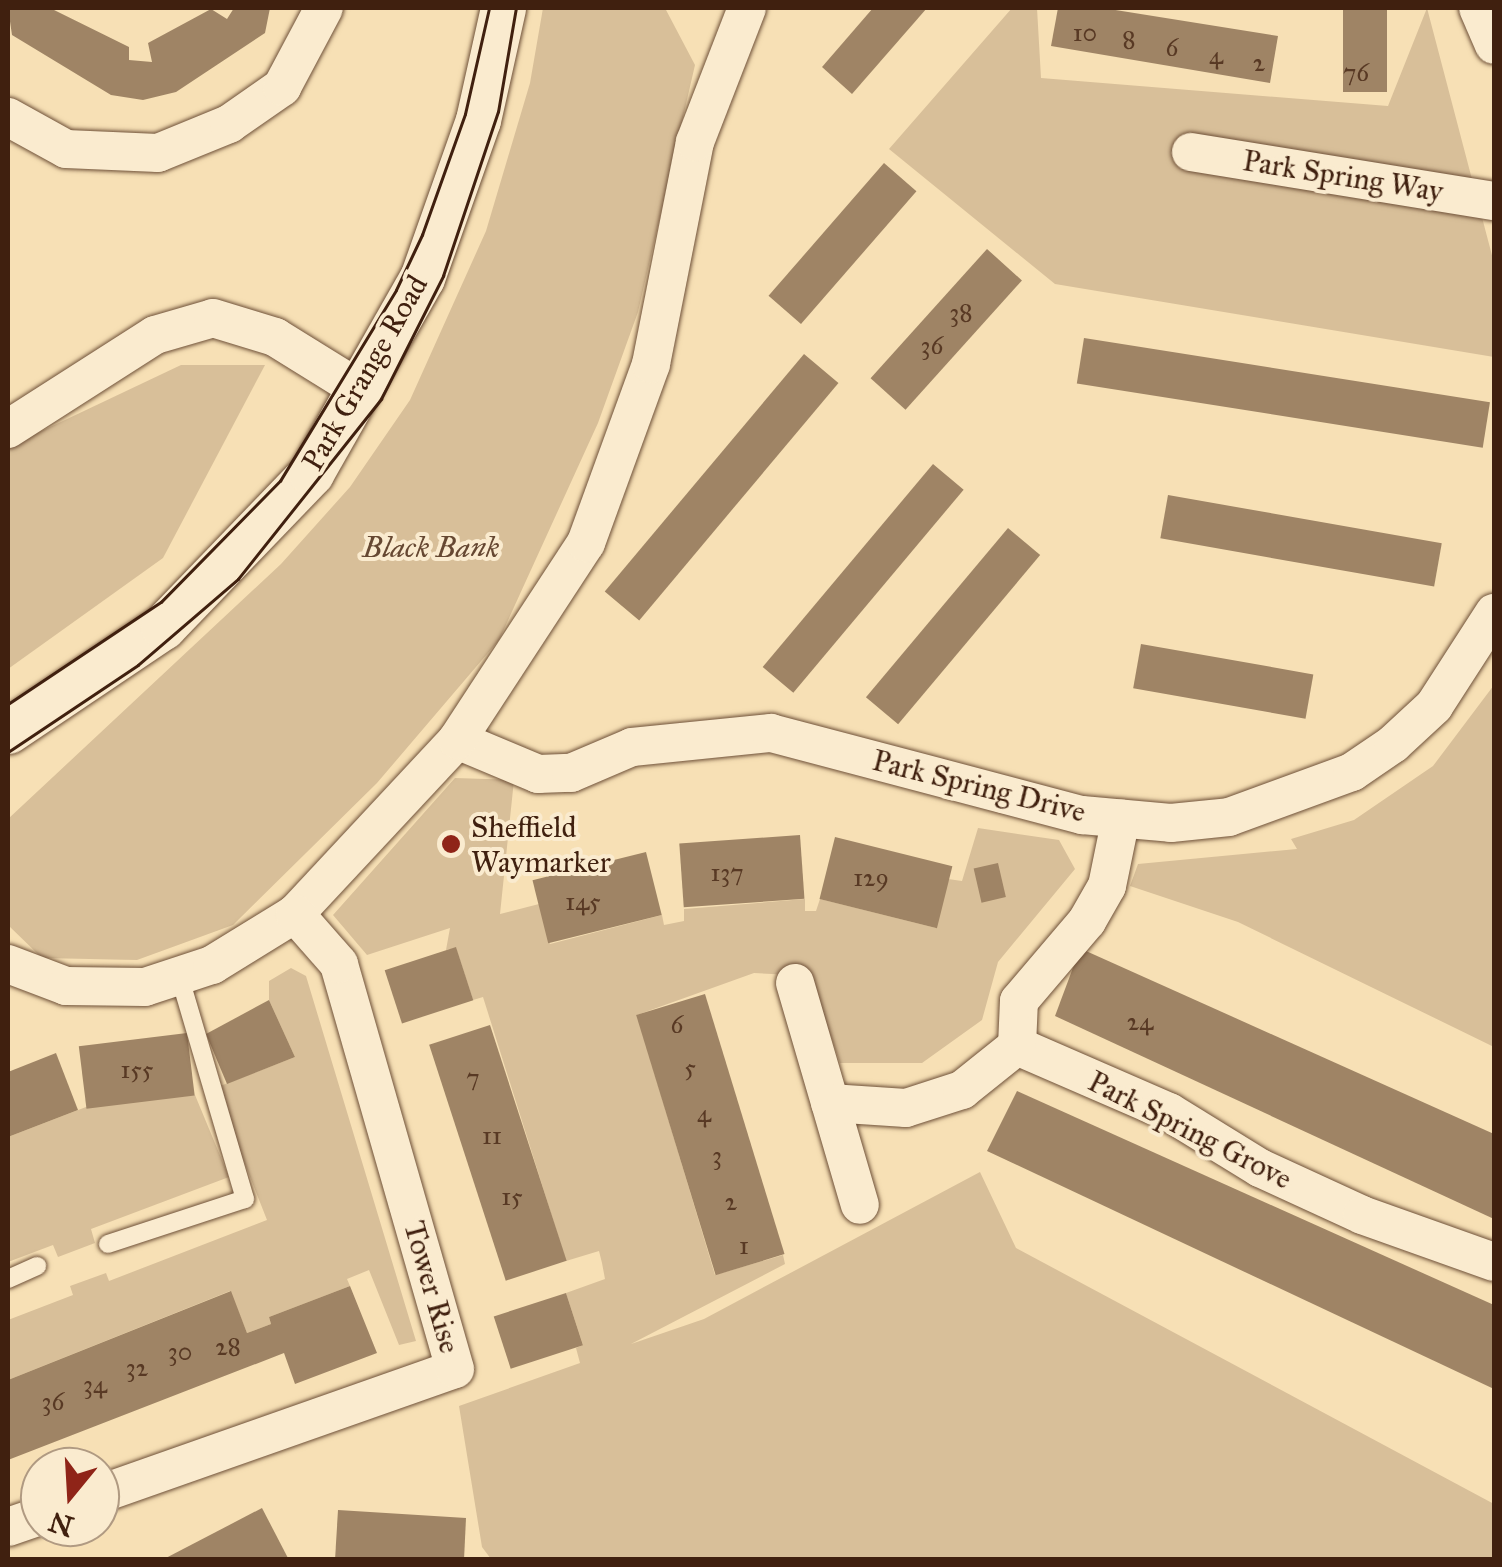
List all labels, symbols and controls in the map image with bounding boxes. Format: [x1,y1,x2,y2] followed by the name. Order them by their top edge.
[1073,18,1097,48] house number: 10
[1122,25,1136,55] house number: 8
[1166,33,1178,63] house number: 6
[1209,41,1223,71] house number: 4
[1253,48,1265,78] house number: 2
[1343,58,1369,88] house number: 76
[1240,142,1446,210] street label: Park Spring Way
[294,269,436,477] street label: Park Grange Road
[949,298,973,328] house number: 38
[921,331,943,361] house number: 36
[363,529,499,565] park label: Black Bank
[869,742,1089,830] street label: Park Spring Drive
[471,809,611,880] place label: Sheffield Waymarker
[440,833,462,855] marker: Sheffield Waymarker
[710,858,744,888] house number: 137
[853,863,889,893] house number: 129
[565,887,601,917] house number: 145
[1127,1007,1153,1037] house number: 24
[671,1010,683,1040] house number: 6
[684,1053,696,1083] house number: 5
[121,1055,153,1085] house number: 155
[466,1063,480,1093] house number: 7
[1082,1063,1298,1197] street label: Park Spring Grove
[697,1099,711,1129] house number: 4
[482,1121,502,1151] house number: 11
[712,1141,722,1171] house number: 3
[501,1182,523,1212] house number: 15
[725,1187,737,1217] house number: 2
[396,1217,468,1357] street label: Tower Rise
[739,1231,749,1261] house number: 1
[215,1332,241,1362] house number: 28
[168,1337,192,1367] house number: 30
[126,1353,148,1383] house number: 32
[83,1370,107,1400] house number: 34
[42,1387,64,1417] house number: 36
[20,1447,120,1547] north arrow
[44,1504,78,1544] text: N

